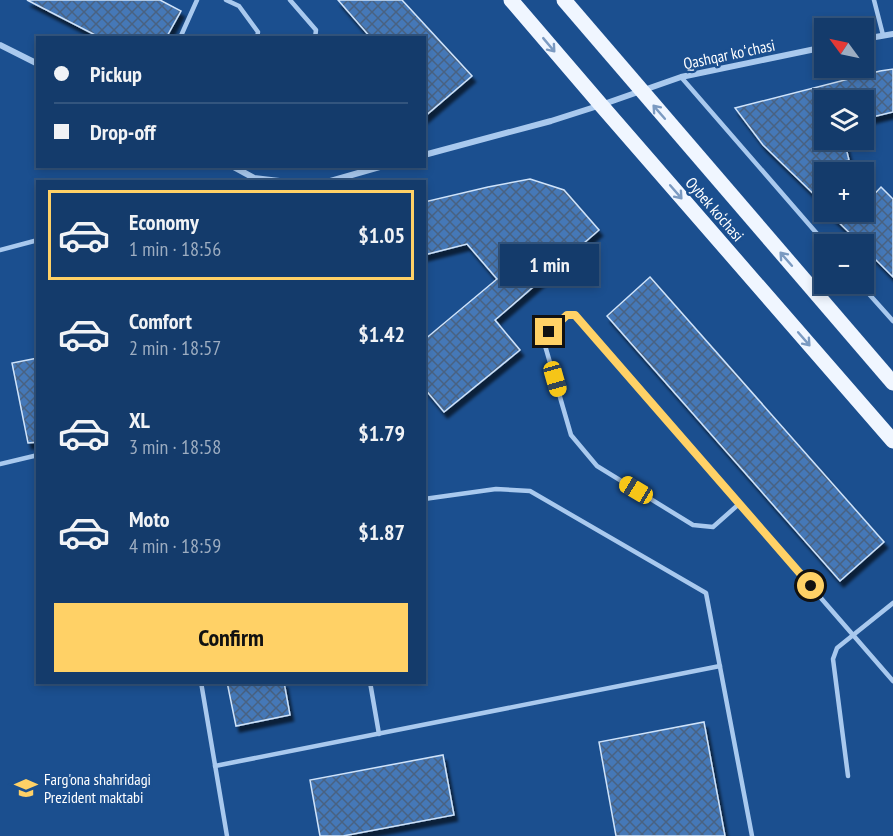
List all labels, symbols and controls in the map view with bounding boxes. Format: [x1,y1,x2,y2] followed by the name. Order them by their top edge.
[814,18,874,78] north arrow
[814,18,874,294] map controls
[681,35,777,73] street label: Qashqar koʻchasi
[542,37,556,52] one-way arrow
[90,60,142,88] text: Pickup
[814,90,874,150] button: layers
[652,105,666,120] one-way arrow
[90,118,156,146] text: Drop-off
[814,162,874,222] button: +
[682,173,748,245] street label: Oybek ko‘chasi
[669,184,683,199] one-way arrow
[57,208,111,262] icon: car
[129,208,199,236] text: Economy
[358,221,405,249] text: $1.05
[814,234,874,294] button: −
[129,236,221,262] text: 1 min · 18:56
[500,245,598,287] callout: 1 min
[780,251,793,267] one-way arrow
[529,252,570,278] text: 1 min
[57,307,111,361] icon: car
[129,307,192,335] text: Comfort
[535,318,562,345] route end
[358,320,405,348] text: $1.42
[797,331,811,346] one-way arrow
[129,335,221,361] text: 2 min · 18:57
[541,359,569,399] car
[57,406,111,460] icon: car
[129,406,150,434] text: XL
[358,419,405,447] text: $1.79
[129,434,221,460] text: 3 min · 18:58
[616,473,656,507] car
[57,505,111,559] icon: car
[129,505,170,533] text: Moto
[358,518,405,546] text: $1.87
[129,533,221,559] text: 4 min · 18:59
[797,572,824,599] route start
[54,603,408,672] button: Confirm
[44,769,151,807] place label: Farg'ona shahridagi Prezident maktabi
[13,775,39,801] school or university icon: Farg'ona shahridagi Prezident maktabi

